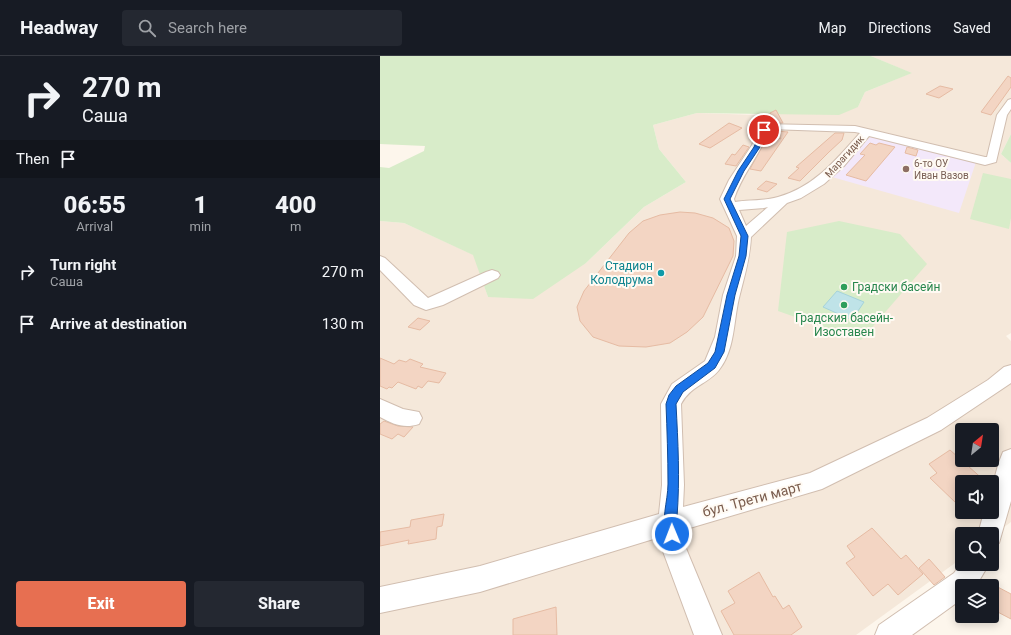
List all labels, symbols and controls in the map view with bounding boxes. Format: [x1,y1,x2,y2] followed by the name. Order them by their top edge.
[122,10,402,46] search box
[20,16,98,39] text: Headway
[136,17,158,39] icon: search
[168,19,247,37] text: Search here
[819,20,846,36] text: Map
[868,20,931,36] text: Directions
[953,20,991,36] text: Saved
[82,71,161,104] text: 270 m
[16,72,68,124] icon: right
[82,105,128,126] text: Саша
[747,113,781,147] pin
[753,119,775,141] icon: arrive
[823,133,866,179] street label: Марагидик
[57,148,79,170] icon: arrive
[16,150,49,168] text: Then
[914,158,969,181] place label: 6-то ОУ Иван Вазов
[901,164,911,174] marker: 6-то ОУ Иван Вазов
[64,191,126,219] text: 06:55
[193,191,207,219] text: 1
[275,191,316,219] text: 400
[76,219,113,234] text: Arrival
[190,219,211,234] text: min
[290,219,301,234] text: m
[50,256,116,274] text: Turn right
[590,259,653,287] place label: Стадион Колодрума
[16,261,38,283] icon: right
[322,263,364,281] text: 270 m
[656,268,666,278] marker: Стадион Колодрума
[50,274,83,289] text: Саша
[852,280,940,294] place label: Градски басейн
[839,282,849,292] marker: Градски басейн
[839,300,849,310] marker: Градския басейн- Изоставен
[795,311,894,339] place label: Градския басейн- Изоставен
[16,313,38,335] icon: arrive
[50,315,187,333] text: Arrive at destination
[322,315,364,333] text: 130 m
[955,423,999,467] north arrow
[955,423,999,623] map controls
[955,475,999,519] button: sound
[701,478,804,520] street label: бул. Трети март
[651,513,693,555] position arrow
[955,527,999,571] button: search
[955,579,999,623] button: layers
[16,581,186,627] button: Exit
[194,581,364,627] button: Share

